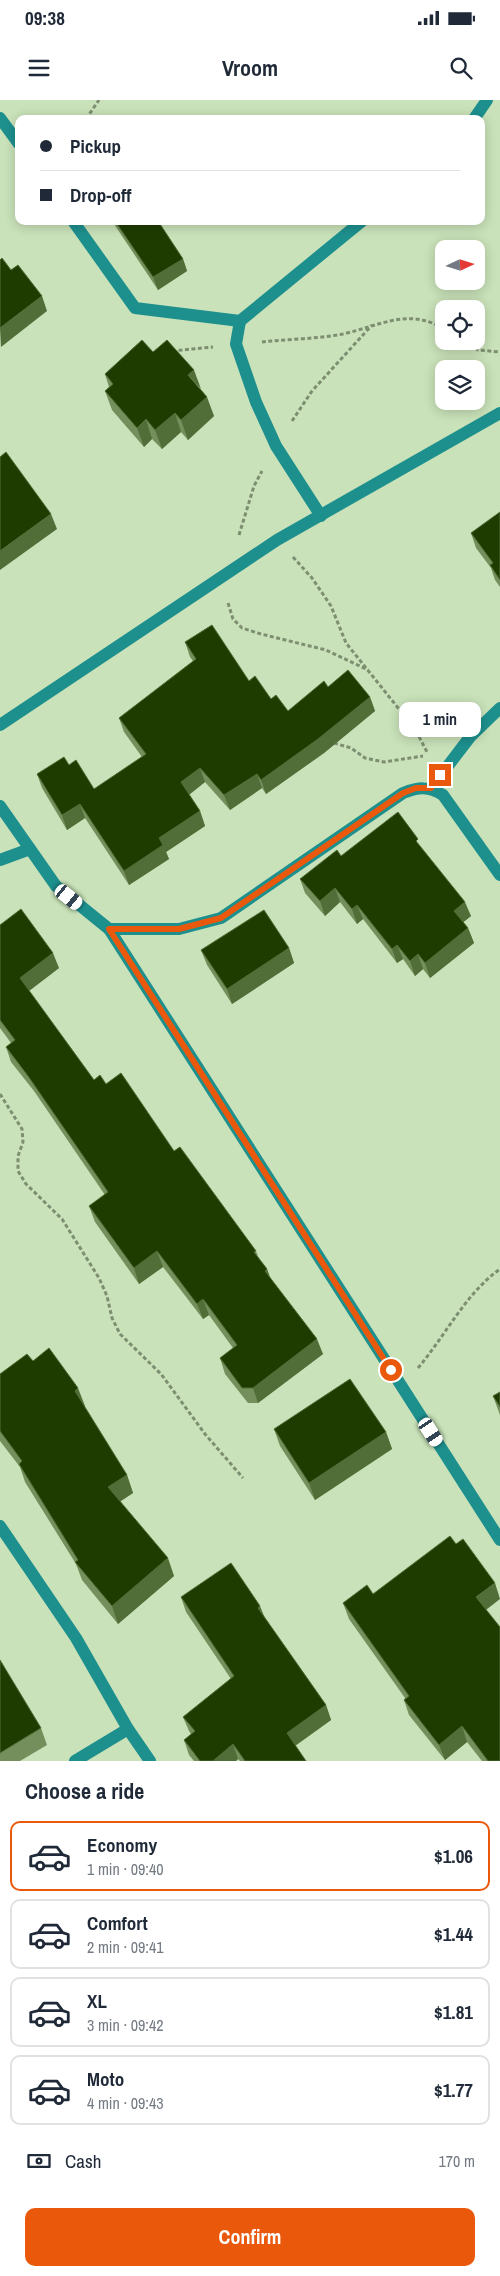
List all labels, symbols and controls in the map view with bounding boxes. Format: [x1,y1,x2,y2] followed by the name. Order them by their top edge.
[25,5,65,31] text: 09:38
[222,53,278,83] text: Vroom
[25,54,53,82] icon: menu
[447,54,475,82] icon: search
[70,133,121,159] text: Pickup
[70,182,131,208] text: Drop-off
[435,240,485,290] north arrow
[435,240,485,410] map controls
[435,300,485,350] button: locate
[435,360,485,410] button: layers
[399,702,481,738] callout: 1 min
[423,708,457,730] text: 1 min
[429,764,451,786] route end
[52,882,85,912] car
[380,1359,402,1381] route start
[416,1415,445,1449] car
[25,1776,144,1806] text: Choose a ride
[87,1832,157,1858] text: Economy
[27,1834,72,1879] icon: car
[434,1843,473,1869] text: $1.06
[87,1858,164,1880] text: 1 min · 09:40
[87,1910,148,1936] text: Comfort
[27,1912,72,1957] icon: car
[434,1921,473,1947] text: $1.44
[87,1936,164,1958] text: 2 min · 09:41
[87,1988,107,2014] text: XL
[27,1990,72,2035] icon: car
[434,1999,473,2025] text: $1.81
[87,2014,164,2036] text: 3 min · 09:42
[87,2066,124,2092] text: Moto
[27,2068,72,2113] icon: car
[434,2077,473,2103] text: $1.77
[87,2092,164,2114] text: 4 min · 09:43
[25,2147,53,2175] icon: cash
[65,2148,101,2174] text: Cash
[439,2150,475,2172] text: 170 m
[25,2208,475,2266] button: Confirm

